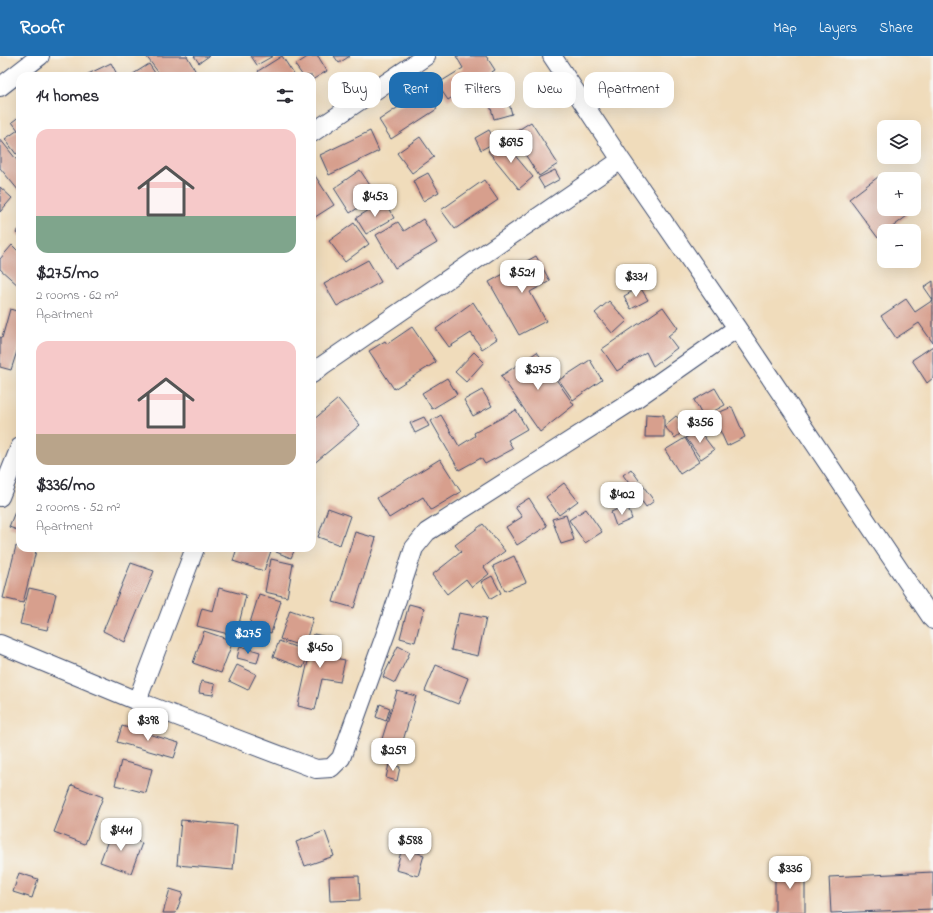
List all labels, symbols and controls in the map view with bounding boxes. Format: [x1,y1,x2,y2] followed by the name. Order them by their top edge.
[20,15,64,42] text: Roofr
[773,18,797,39] text: Map
[819,18,857,39] text: Layers
[879,18,913,39] text: Share
[328,72,381,108] chip: Buy
[389,72,443,108] chip: Rent
[451,72,515,108] chip: Filters
[523,72,576,108] chip: New
[584,72,674,108] chip: Apartment
[36,84,99,109] text: 14 homes
[274,85,296,107] icon: filters
[877,120,921,268] map controls
[877,120,921,164] button: layers
[487,130,535,164] pin: $695
[499,133,523,152] text: $695
[130,155,202,227] icon: home
[877,172,921,216] button: +
[351,184,399,218] pin: $453
[362,187,388,206] text: $453
[877,224,921,268] button: −
[498,260,546,294] pin: $521
[36,261,99,286] text: $275/mo
[509,263,535,282] text: $521
[612,264,660,298] pin: $331
[625,267,647,286] text: $331
[36,286,119,305] text: 2 rooms · 62 m²
[36,305,93,324] text: Apartment
[514,357,562,391] pin: $275
[524,360,552,379] text: $275
[130,367,202,439] icon: home
[676,410,724,444] pin: $356
[687,413,713,432] text: $356
[36,473,95,498] text: $336/mo
[598,482,646,516] pin: $402
[609,485,635,504] text: $402
[36,498,120,517] text: 2 rooms · 52 m²
[36,517,93,536] text: Apartment
[224,621,272,655] pin: $275
[234,624,262,643] text: $275
[296,635,344,669] pin: $450
[307,638,333,657] text: $450
[124,708,172,742] pin: $398
[137,711,159,730] text: $398
[369,738,417,772] pin: $259
[380,741,406,760] text: $259
[97,818,145,852] pin: $441
[110,821,132,840] text: $441
[386,828,434,862] pin: $588
[397,831,423,850] text: $588
[766,856,814,890] pin: $336
[778,859,802,878] text: $336

